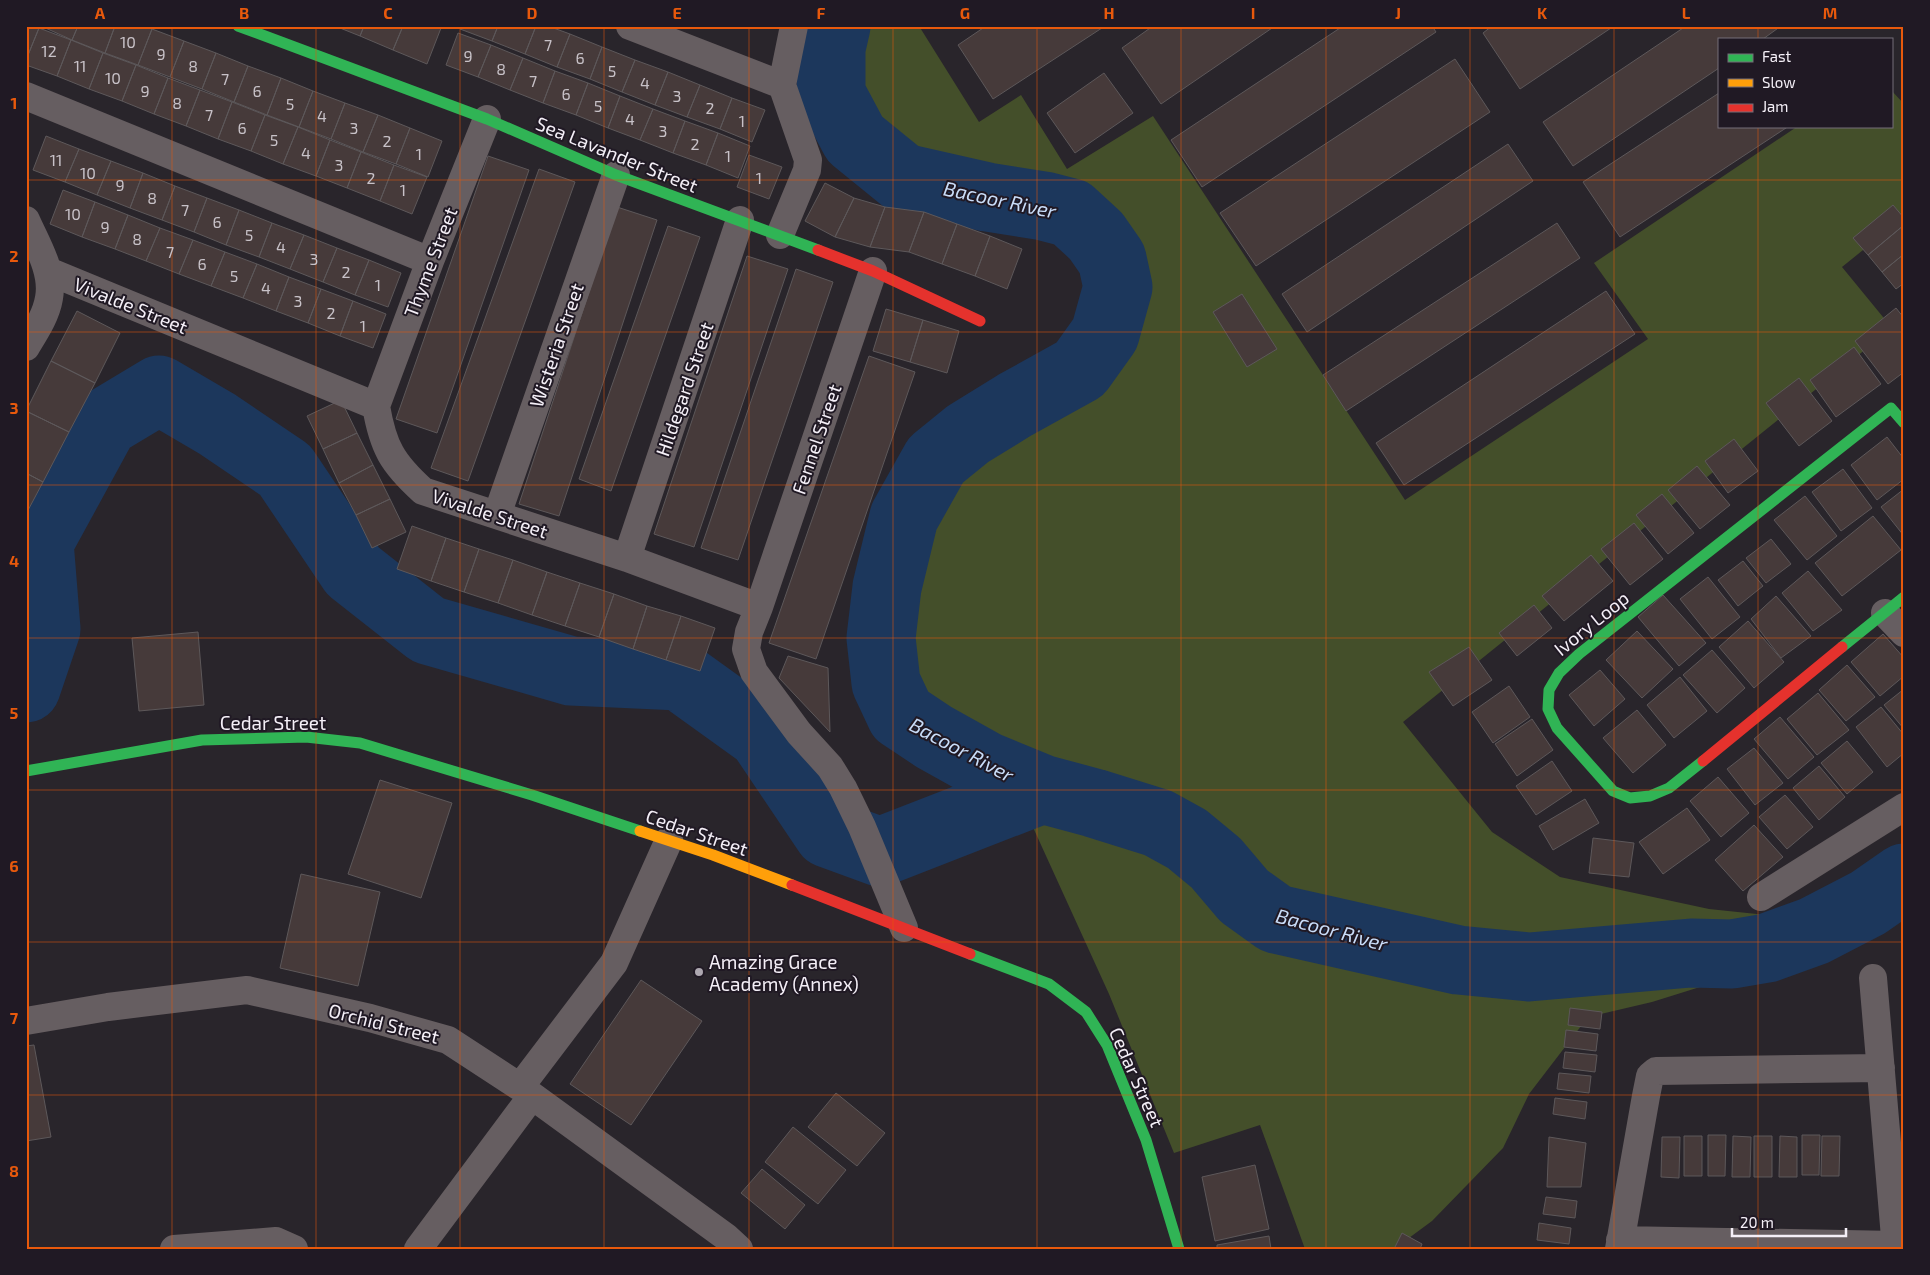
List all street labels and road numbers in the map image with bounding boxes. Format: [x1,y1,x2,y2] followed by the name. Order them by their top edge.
[533,111,701,197] street label: Sea Lavander Street
[398,204,462,320] street label: Thyme Street
[71,272,191,338] street label: Vivalde Street
[524,280,588,410] street label: Wisteria Street
[650,319,718,459] street label: Hildegard Street
[786,381,846,497] street label: Fennel Street
[429,483,551,543] street label: Vivalde Street
[1549,586,1633,660] street label: Ivory Loop
[220,711,326,734] street label: Cedar Street
[643,804,751,860] street label: Cedar Street
[326,998,442,1048] street label: Orchid Street
[1105,1024,1169,1130] street label: Cedar Street

